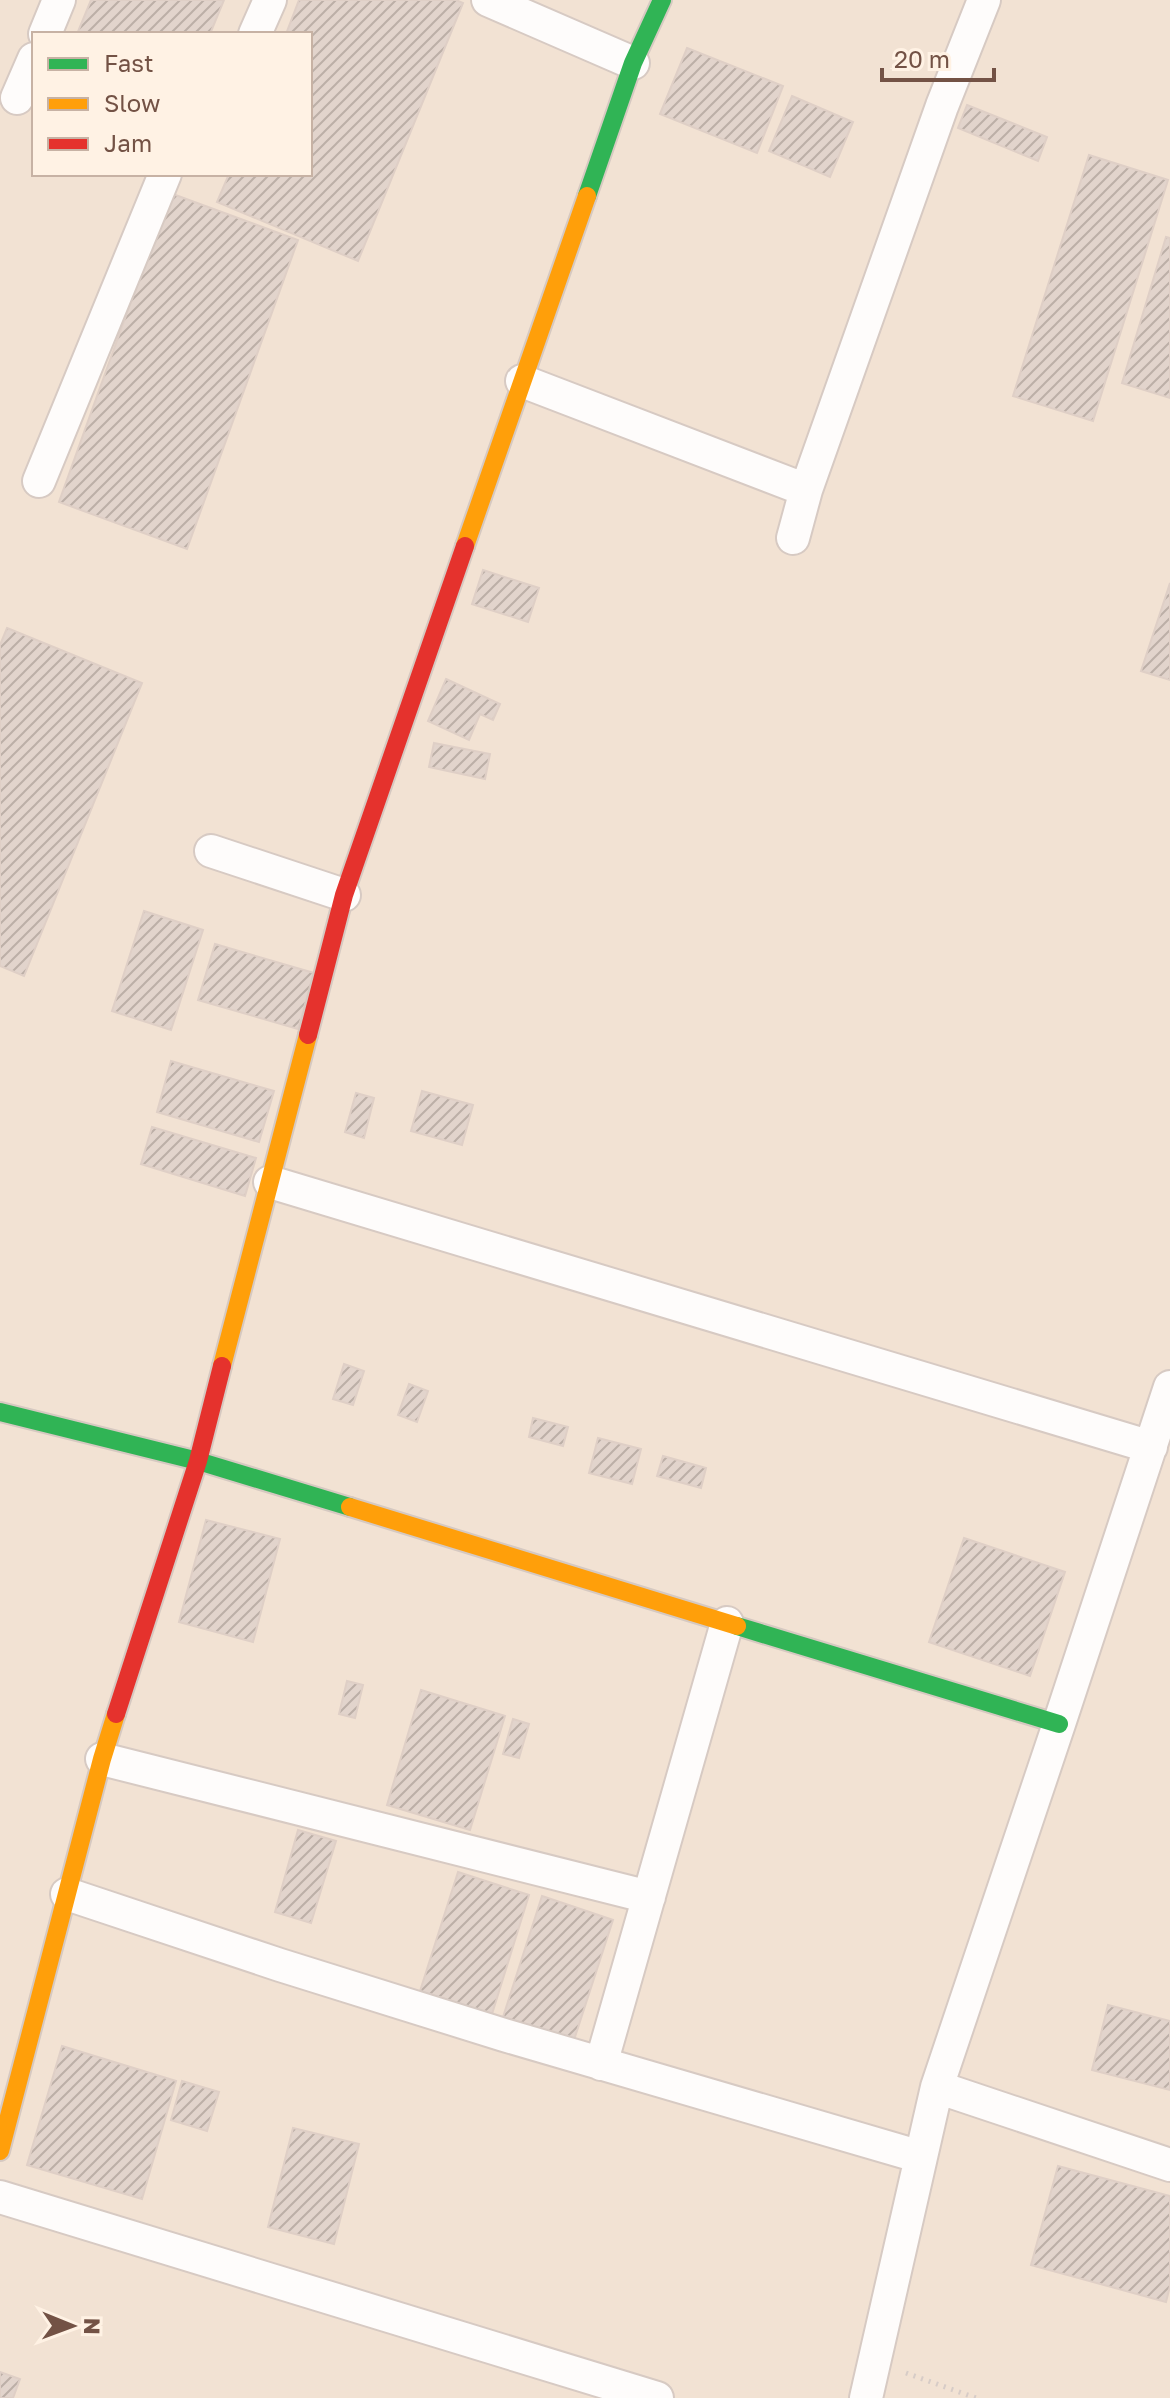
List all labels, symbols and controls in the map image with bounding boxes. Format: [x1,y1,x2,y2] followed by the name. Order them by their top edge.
[32,32,312,176] legend
[882,32,994,82] scale bar
[894,44,950,73] text: 20 m
[104,48,154,77] text: Fast
[104,88,160,117] text: Slow
[104,128,152,157] text: Jam
[32,2286,112,2366] north arrow
[79,2318,106,2335] text: N

